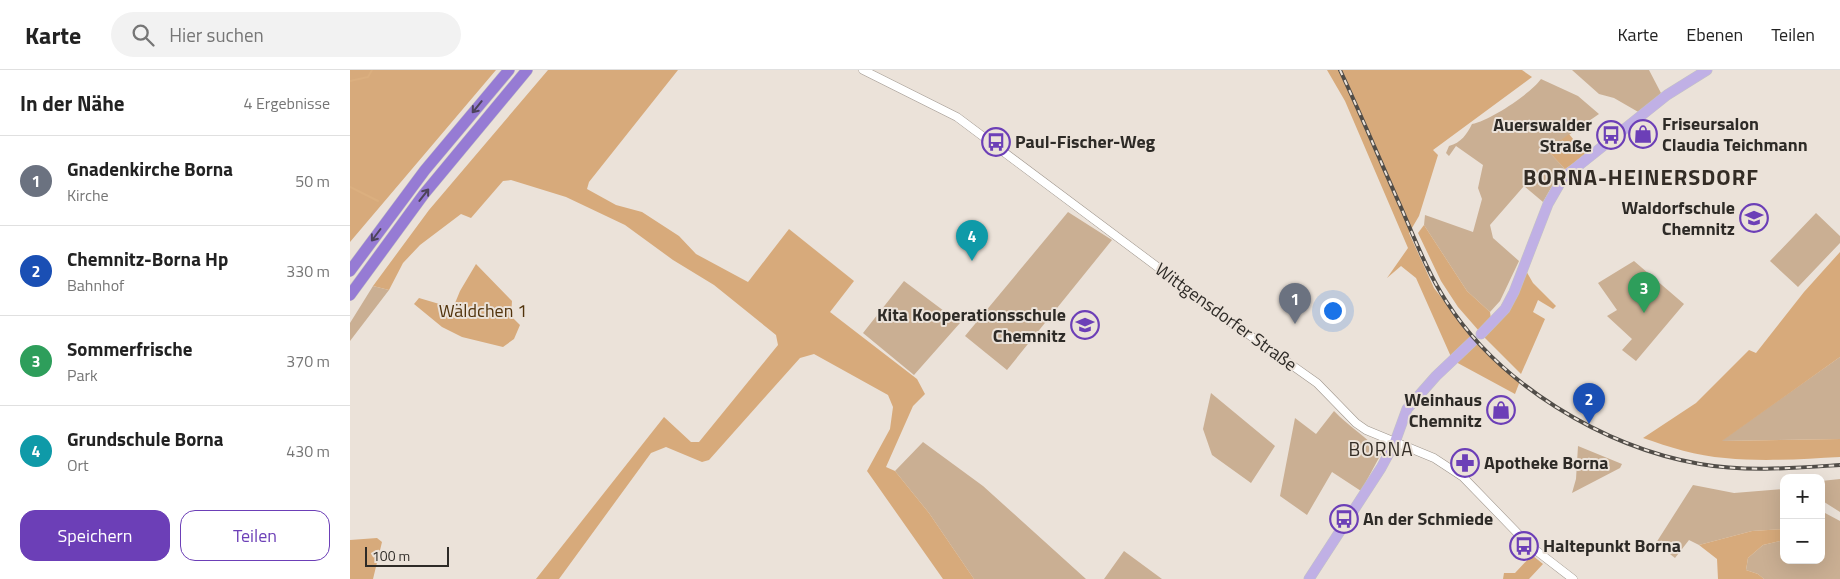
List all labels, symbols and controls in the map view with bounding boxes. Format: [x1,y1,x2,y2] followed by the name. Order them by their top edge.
[111,12,461,57] search box
[25,17,81,53] text: Karte
[169,20,264,49] text: Hier suchen
[129,21,157,49] icon: search
[1617,21,1658,48] text: Karte
[1686,21,1743,48] text: Ebenen
[1771,21,1815,48] text: Teilen
[20,87,125,119] text: In der Nähe
[243,91,330,115] text: 4 Ergebnisse
[471,100,482,113] one-way arrow
[1662,110,1808,158] place label: Friseursalon Claudia Teichmann
[1493,111,1592,159] place label: Auerswalder Straße
[1628,119,1658,149] shop icon: Friseursalon Claudia Teichmann
[1596,120,1626,150] bus stop icon: Auerswalder Straße
[981,127,1011,157] bus stop icon: Paul-Fischer-Weg
[1015,128,1156,155] place label: Paul-Fischer-Weg
[67,154,233,183] text: Gnadenkirche Borna
[1523,160,1759,194] district label: BORNA-HEINERSDORF
[32,169,40,193] text: 1
[295,169,330,193] text: 50 m
[67,183,109,207] text: Kirche
[419,188,429,202] one-way arrow
[1621,194,1735,242] place label: Waldorfschule Chemnitz
[1739,203,1769,233] school or university icon: Waldorfschule Chemnitz
[956,220,988,261] pin: 4
[371,228,382,241] one-way arrow
[67,244,228,273] text: Chemnitz-Borna Hp
[1150,256,1303,377] street label: Wittgensdorfer Straße
[32,259,40,283] text: 2
[286,259,330,283] text: 330 m
[1628,272,1660,313] pin: 3
[67,273,124,297] text: Bahnhof
[1279,283,1311,324] pin: 1
[439,297,527,324] park label: Wäldchen 1
[1320,298,1346,324] your location
[877,301,1066,349] place label: Kita Kooperationsschule Chemnitz
[1070,310,1100,340] school or university icon: Kita Kooperationsschule Chemnitz
[67,334,192,363] text: Sommerfrische
[32,349,40,373] text: 3
[286,349,330,373] text: 370 m
[67,363,98,387] text: Park
[1573,383,1605,424] pin: 2
[1404,386,1482,434] place label: Weinhaus Chemnitz
[1486,395,1516,425] shop icon: Weinhaus Chemnitz
[67,424,224,453] text: Grundschule Borna
[1348,434,1414,463] district label: BORNA
[32,439,40,463] text: 4
[286,439,330,463] text: 430 m
[1450,448,1480,478] pharmacy icon: Apotheke Borna
[1484,449,1609,476] place label: Apotheke Borna
[67,453,89,477] text: Ort
[1780,474,1825,564] map controls
[1780,474,1825,519] button: +
[1329,504,1359,534] bus stop icon: An der Schmiede
[1363,505,1493,532] place label: An der Schmiede
[20,510,170,561] button: Speichern
[180,510,330,561] button: Teilen
[1780,519,1825,564] button: −
[1509,531,1539,561] bus stop icon: Haltepunkt Borna
[1543,532,1681,559] place label: Haltepunkt Borna
[365,544,449,567] scale bar
[372,545,410,566] text: 100 m

